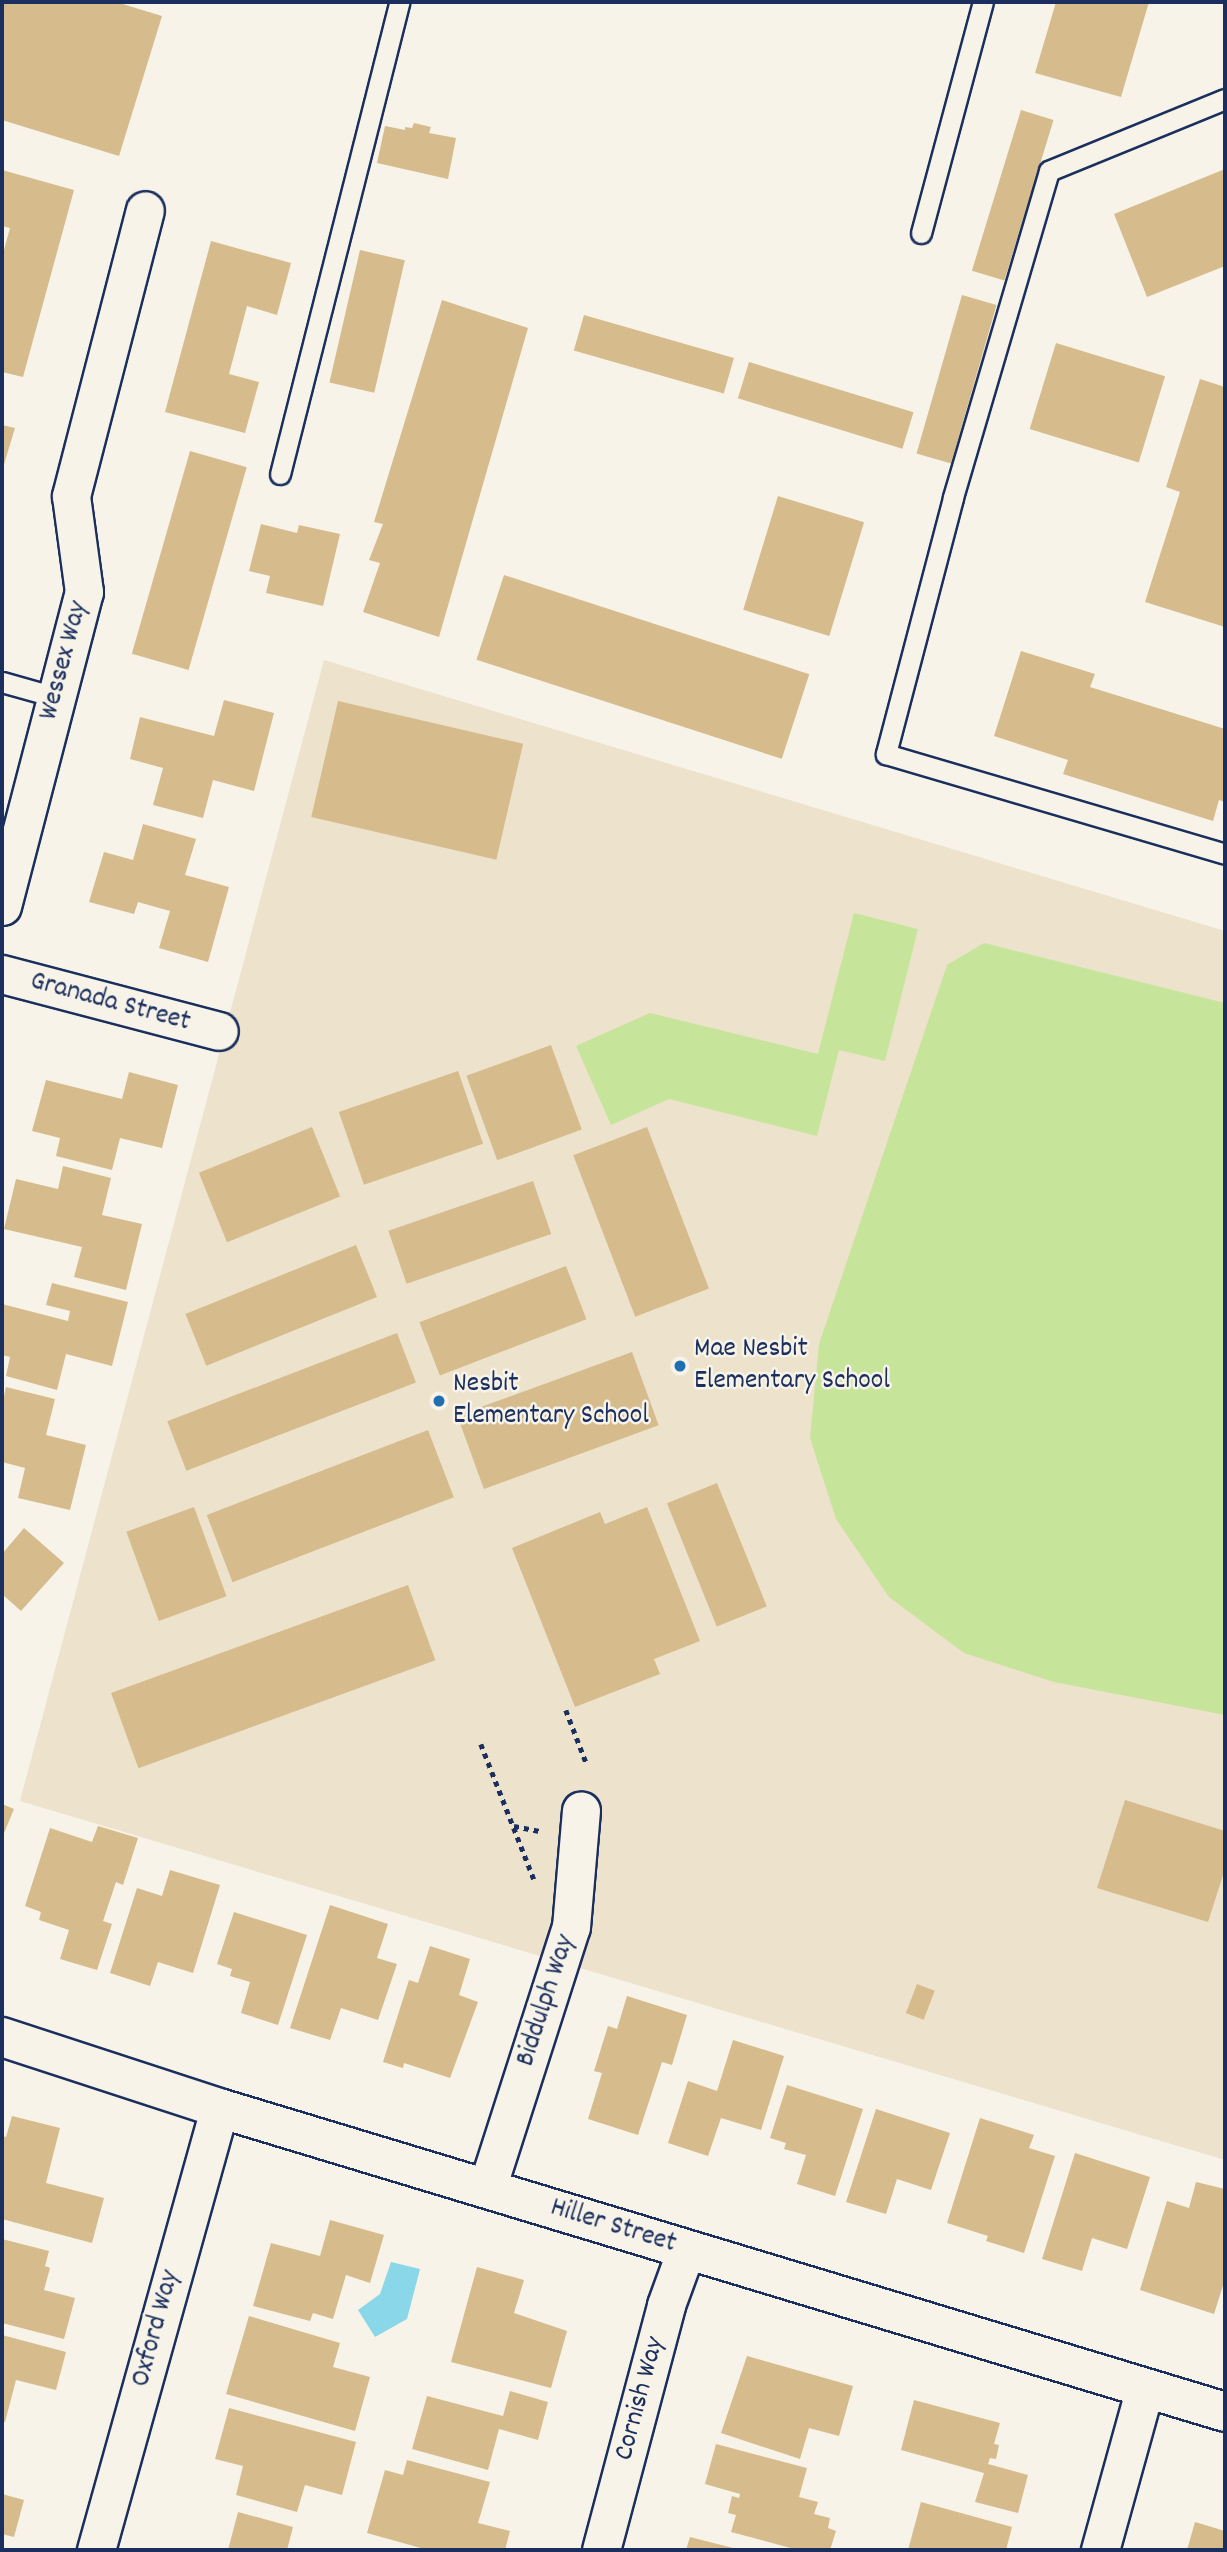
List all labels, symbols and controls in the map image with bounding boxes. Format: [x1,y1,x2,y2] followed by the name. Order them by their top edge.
[33,598,97,724] street label: Wessex Way
[26,965,194,1041] street label: Granada Street
[694,1333,890,1399] place label: Mae Nesbit Elementary School
[672,1358,688,1374] marker: Mae Nesbit Elementary School
[453,1368,649,1434] place label: Nesbit Elementary School
[431,1393,447,1409] marker: Nesbit Elementary School
[510,1931,584,2071] street label: Biddulph Way
[546,2192,680,2262] street label: Hiller Street
[125,2267,189,2391] street label: Oxford Way
[608,2334,674,2464] street label: Cornish Way

